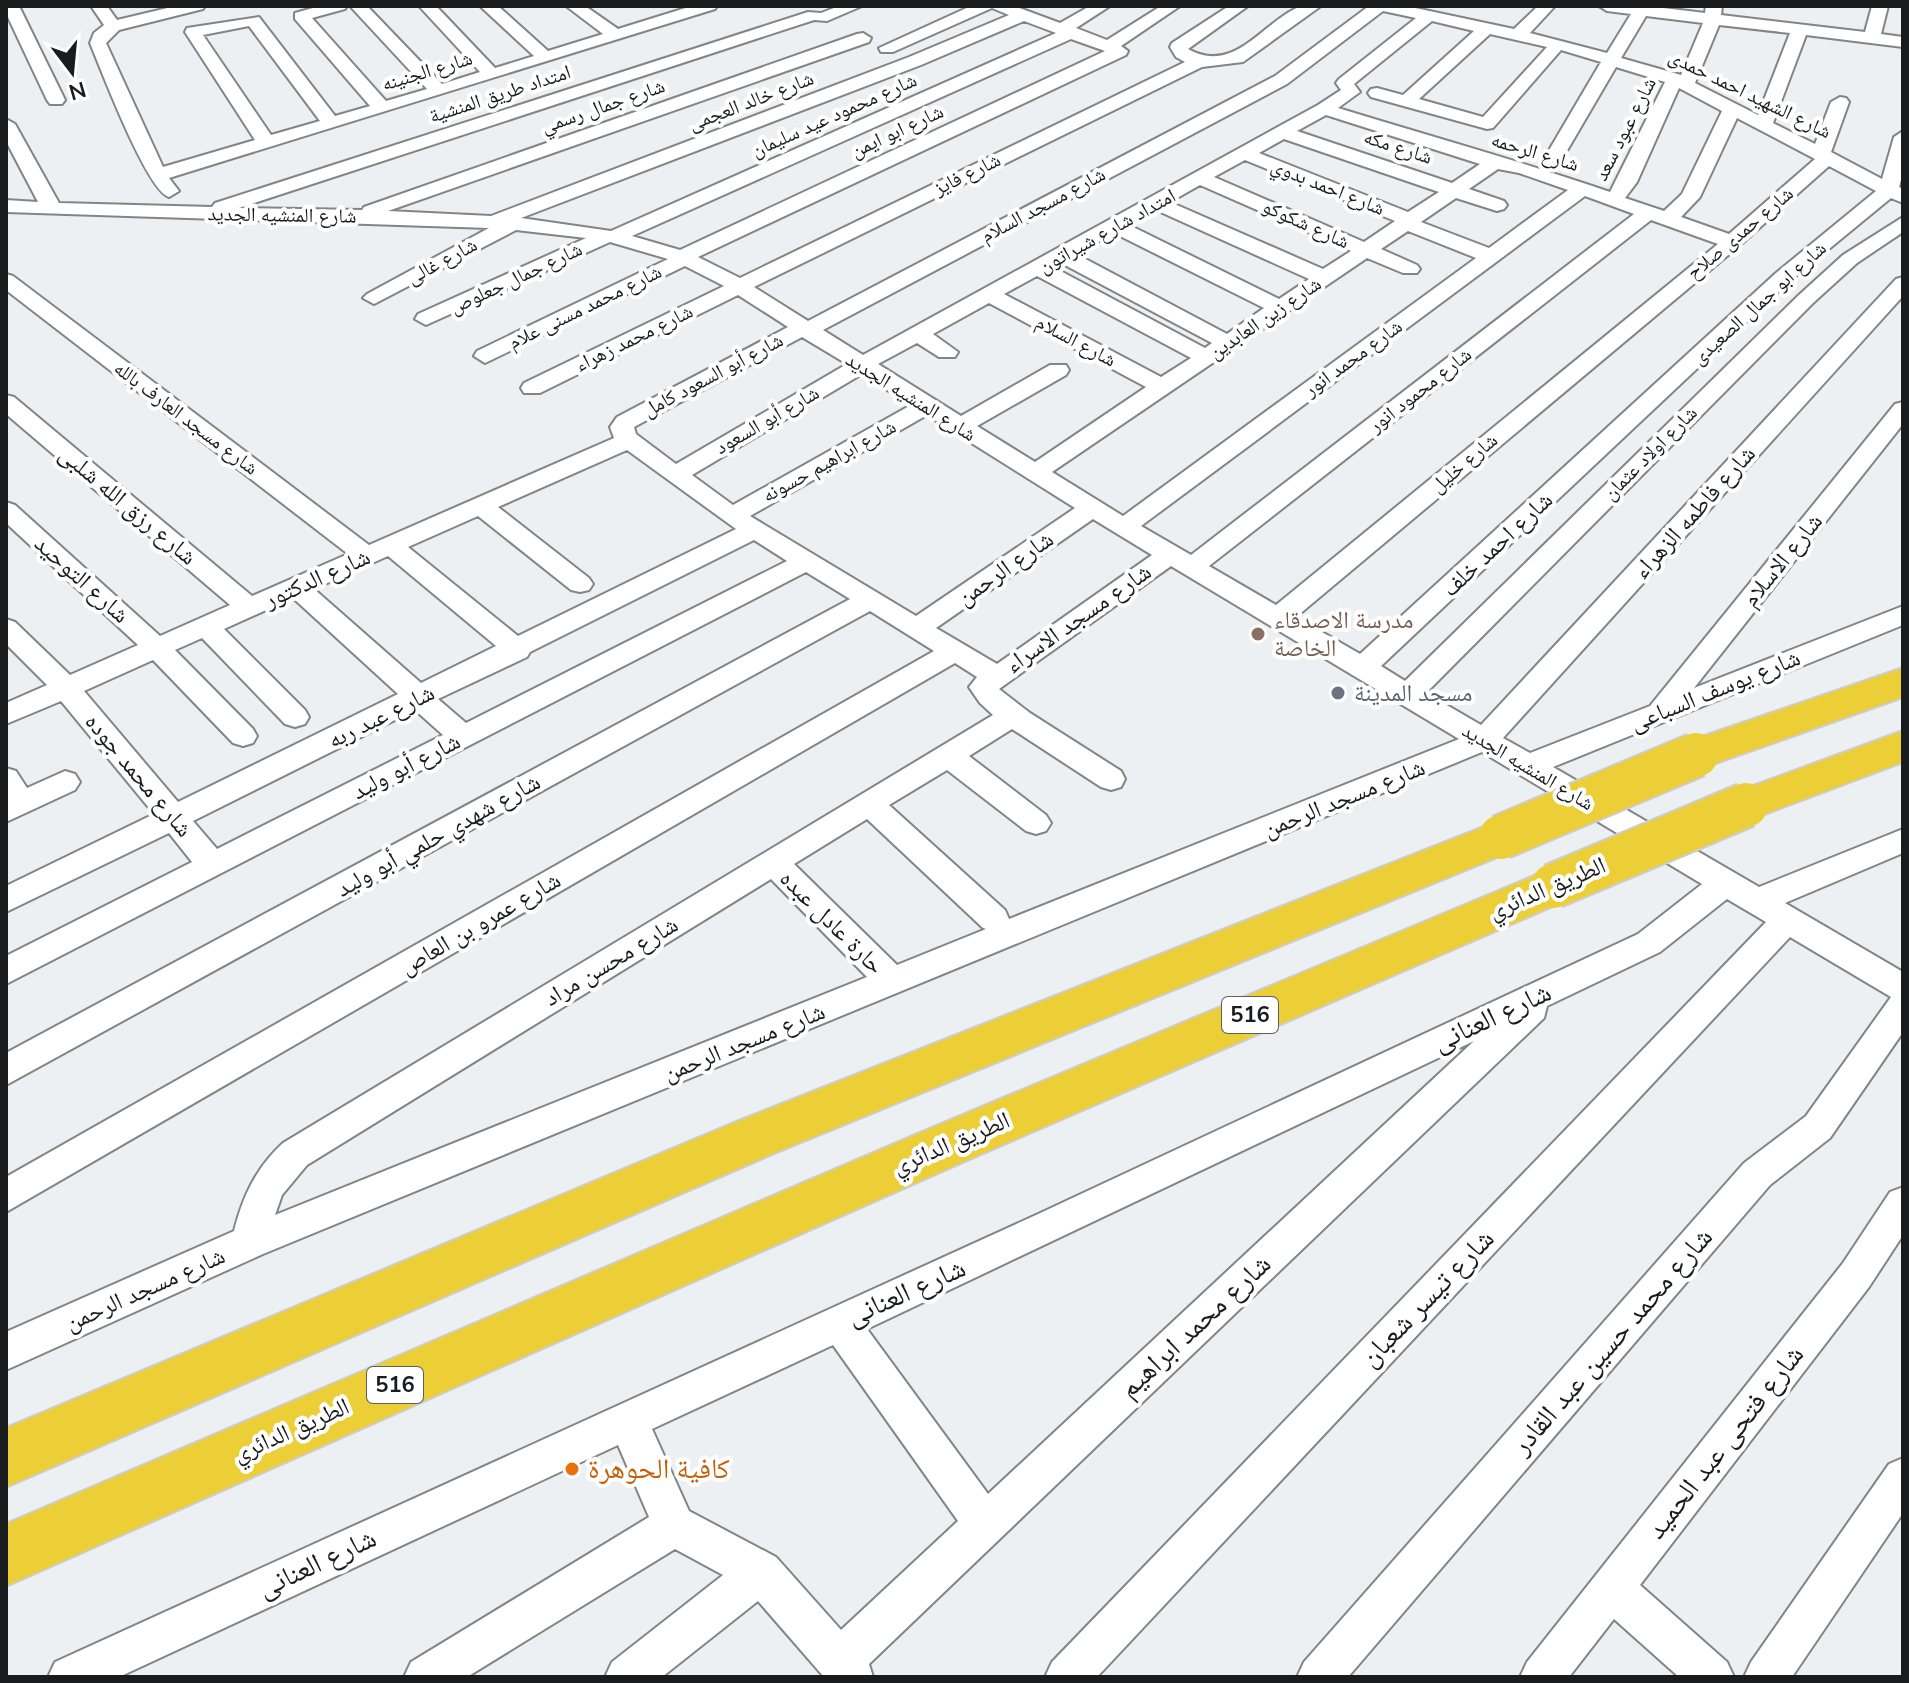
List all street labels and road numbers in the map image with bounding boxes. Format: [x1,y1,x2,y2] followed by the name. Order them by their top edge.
[1664,43,1836,145] street label: شارع الشهيد احمد حمدى
[378,44,476,98] street label: شارع الجنينه
[426,58,574,130] street label: امتداد طريق المنشية
[684,65,818,137] street label: شارع خالد العجمى
[747,66,921,164] street label: شارع محمود عيد سليمان
[538,72,669,142] street label: شارع جمال رسمي
[1587,73,1663,185] street label: شارع عبود سعد
[846,98,948,164] street label: شارع ابو ايمن
[1360,123,1436,171] street label: شارع مكه
[1488,126,1582,178] street label: شارع الرحمه
[928,146,1005,202] street label: شارع فايز
[1266,152,1389,224] street label: شارع احمد بدوي
[976,161,1110,249] street label: شارع مسجد السلام
[1681,180,1799,286] street label: شارع حمدى صلاح
[1034,182,1180,280] street label: امتداد شارع شيراتون
[1258,193,1354,255] street label: شارع شكوكو
[207,200,357,230] street label: شارع المنشيه الجديد
[402,231,482,291] street label: شارع غالى
[445,235,587,321] street label: شارع جمال جعلوص
[1686,235,1832,371] street label: شارع ابو جمال الصعيدى
[504,258,666,356] street label: شارع محمد مسنى علام
[1203,270,1327,366] street label: شارع زين العابدين
[571,298,697,378] street label: شارع محمد زهراء
[1031,309,1121,373] street label: شارع السلام
[1297,313,1408,404] street label: شارع محمد انور
[639,328,787,422] street label: شارع أبو السعود كامل
[1362,341,1477,439] street label: شارع محمود انور
[841,346,981,448] street label: شارع المنشيه الجديد
[108,355,264,481] street label: شارع مسجد العارف بالله
[711,381,823,459] street label: شارع أبو السعود
[1597,400,1703,506] street label: شارع اولاد عثمان
[757,413,901,509] street label: شارع ابراهيم حسونه
[1425,427,1503,499] street label: شارع خليل
[52,438,204,572] street label: شارع رزق الله شلبى
[1625,438,1763,586] street label: شارع فاطمه الزهراء
[1435,484,1559,604] street label: شارع احمد خلف
[1734,506,1830,614] street label: شارع الاسلام
[950,523,1060,613] street label: شارع الرحمن
[28,528,136,630] street label: شارع التوحيد
[258,540,375,616] street label: شارع الدكتور
[998,556,1158,680] street label: شارع مسجد الاسراء
[1625,641,1805,739] street label: شارع يوسف السباعى
[322,676,440,756] street label: شارع عبد ربه
[78,706,200,844] street label: شارع محمد جوده
[1457,717,1599,817] street label: شارع المنشيه الجديد
[346,725,466,807] street label: شارع أبو وليد
[1258,751,1430,845] street label: شارع مسجد الرحمن
[330,766,547,907] street label: شارع شهدي حلمي أبو وليد
[1483,849,1612,930] street label: الطريق الدائري
[773,863,891,981] street label: حارة عادل عبده
[394,864,566,982] street label: شارع عمرو بن العاص
[538,908,684,1014] street label: شارع محسن مراد
[1426,973,1558,1061] street label: شارع العنانى
[658,995,830,1089] street label: شارع مسجد الرحمن
[1222,997,1278,1033] road number: 516
[887,1104,1016,1185] street label: الطريق الدائري
[1502,1219,1721,1464] street label: شارع محمد حسين عبد القادر
[1351,1220,1503,1376] street label: شارع تيسر شعبان
[60,1239,230,1339] street label: شارع مسجد الرحمن
[1111,1246,1279,1406] street label: شارع محمد ابراهيم
[840,1249,972,1335] street label: شارع العنانى
[1637,1337,1813,1547] street label: شارع فتحى عبد الحميد
[367,1367,423,1403] road number: 516
[228,1390,356,1473] street label: الطريق الدائري
[251,1519,383,1607] street label: شارع العنانى

